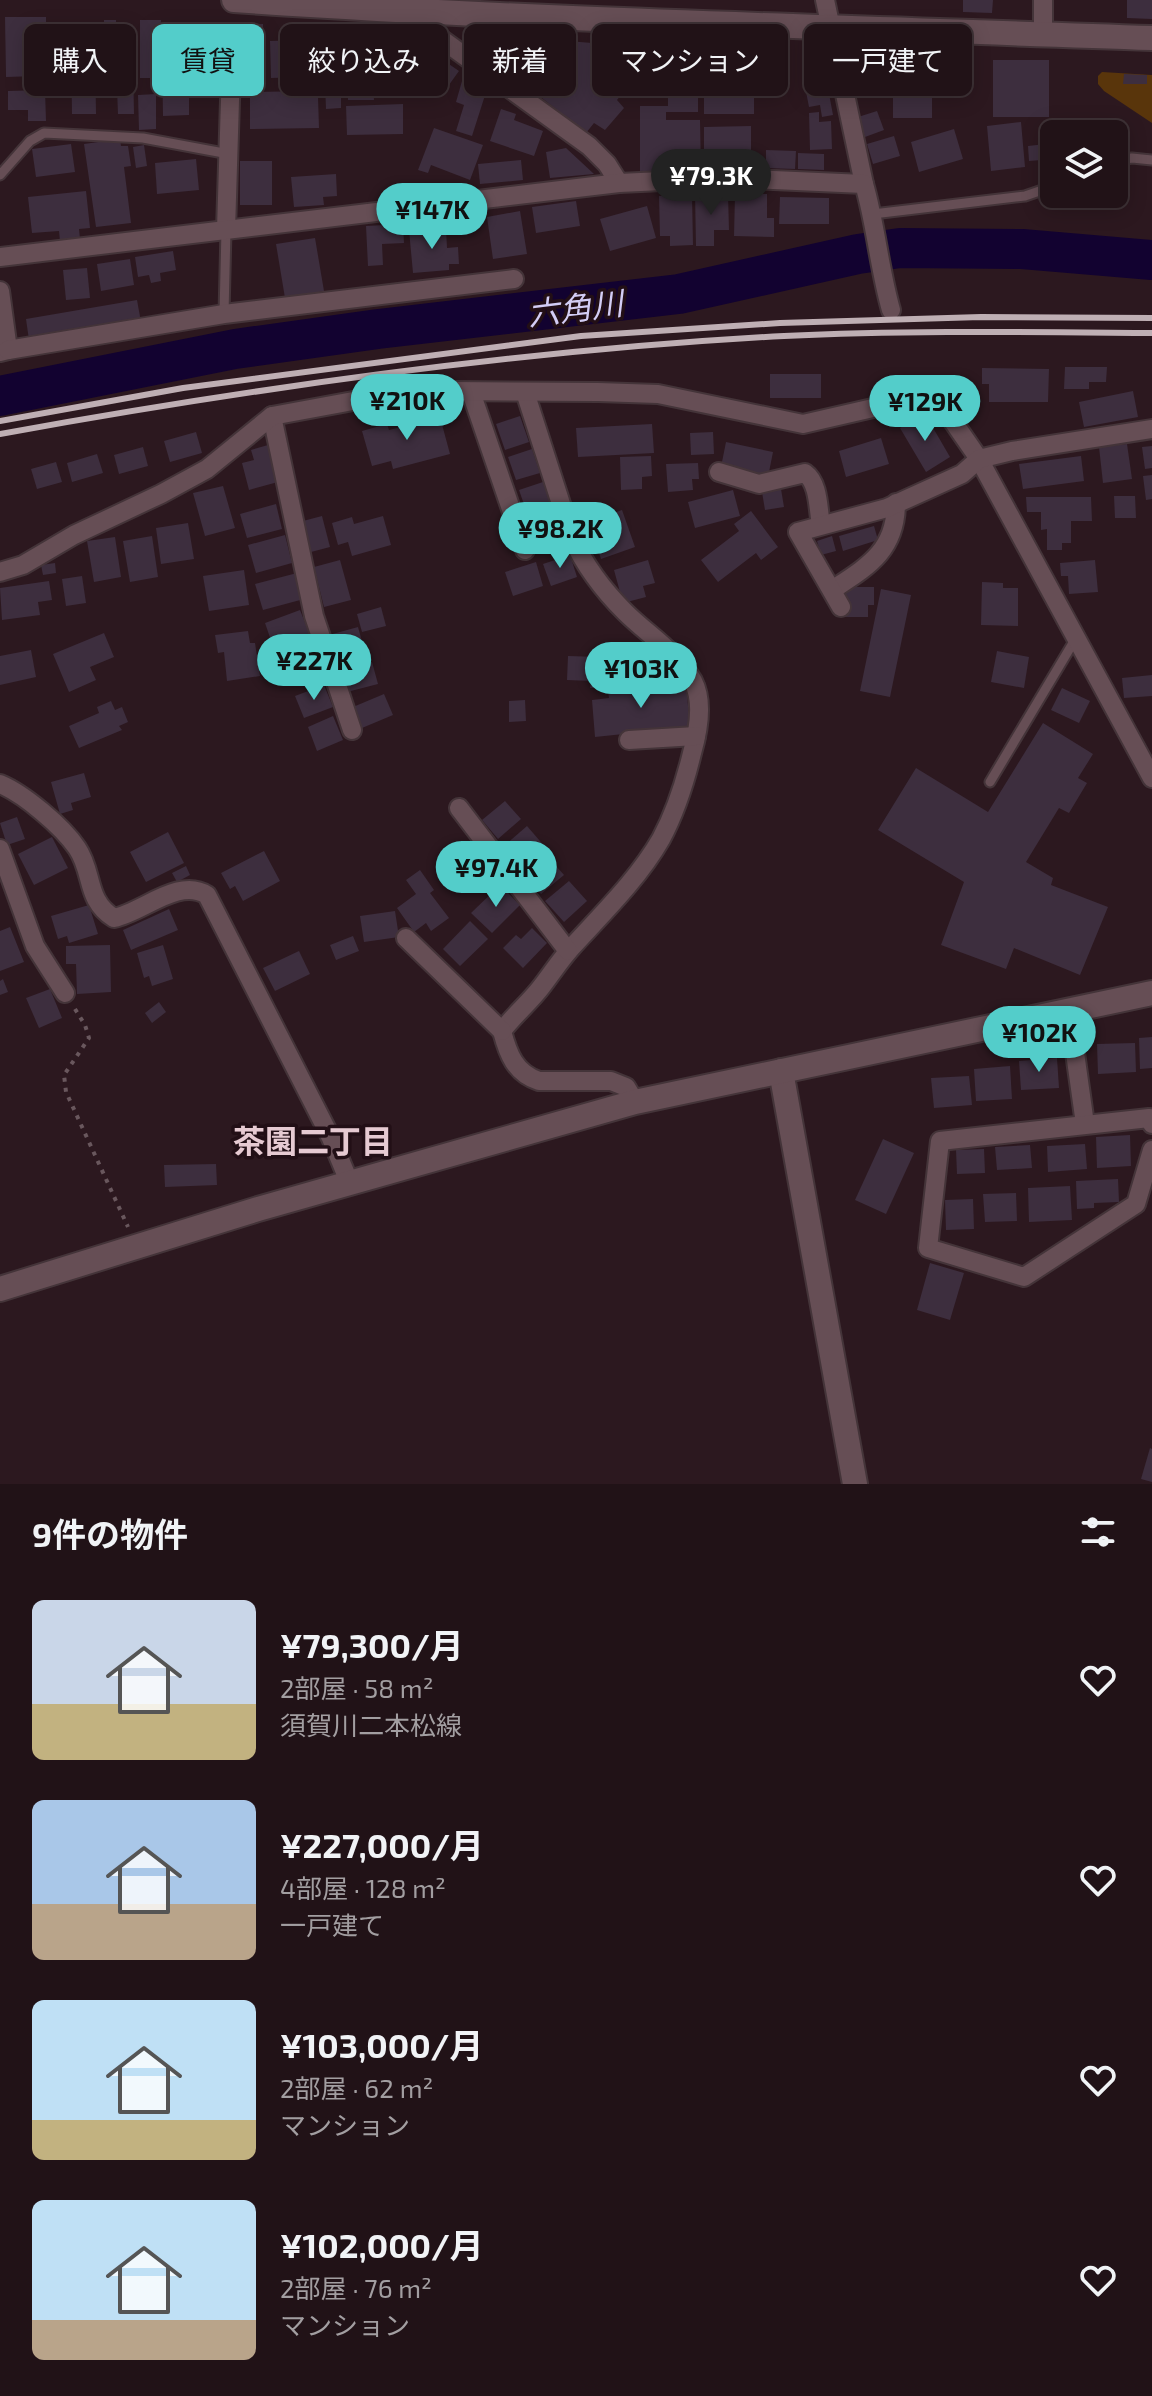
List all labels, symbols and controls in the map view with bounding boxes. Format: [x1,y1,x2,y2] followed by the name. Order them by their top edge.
[24,24,136,96] chip: 購入
[152,24,264,96] chip: 賃貸
[280,24,448,96] chip: 絞り込み
[464,24,576,96] chip: 新着
[592,24,788,96] chip: マンション
[804,24,972,96] chip: 一戸建て
[1040,120,1128,208] map controls
[1040,120,1128,208] button: layers
[646,149,776,217] pin: ¥79.3K
[669,159,753,190] text: ¥79.3K
[376,183,488,251] pin: ¥147K
[394,193,470,224] text: ¥147K
[525,282,628,332] water label: 六角川
[351,374,463,442] pin: ¥210K
[869,375,981,443] pin: ¥129K
[369,384,445,415] text: ¥210K
[887,385,963,416] text: ¥129K
[495,502,625,570] pin: ¥98.2K
[517,512,603,543] text: ¥98.2K
[258,634,370,702] pin: ¥227K
[585,642,697,710] pin: ¥103K
[275,644,353,675] text: ¥227K
[603,652,679,683] text: ¥103K
[431,841,561,909] pin: ¥97.4K
[454,851,538,882] text: ¥97.4K
[983,1006,1095,1074] pin: ¥102K
[1001,1016,1077,1047] text: ¥102K
[233,1121,393,1159] district label: 茶園二丁目
[1076,1510,1120,1554] icon: filters
[32,1513,188,1554] text: 9件の物件
[280,1624,464,1665] text: ¥79,300/月
[96,1632,192,1728] icon: home
[1076,1658,1120,1702] icon: heart
[280,1672,433,1703] text: 2部屋 · 58 m²
[280,1709,462,1740] text: 須賀川二本松線
[280,1824,484,1865] text: ¥227,000/月
[96,1832,192,1928] icon: home
[1076,1858,1120,1902] icon: heart
[280,1872,446,1903] text: 4部屋 · 128 m²
[280,1909,384,1940] text: 一戸建て
[280,2024,483,2065] text: ¥103,000/月
[96,2032,192,2128] icon: home
[1076,2058,1120,2102] icon: heart
[280,2072,433,2103] text: 2部屋 · 62 m²
[280,2109,410,2140] text: マンション
[280,2224,484,2265] text: ¥102,000/月
[96,2232,192,2328] icon: home
[1076,2258,1120,2302] icon: heart
[280,2272,432,2303] text: 2部屋 · 76 m²
[280,2309,410,2340] text: マンション

